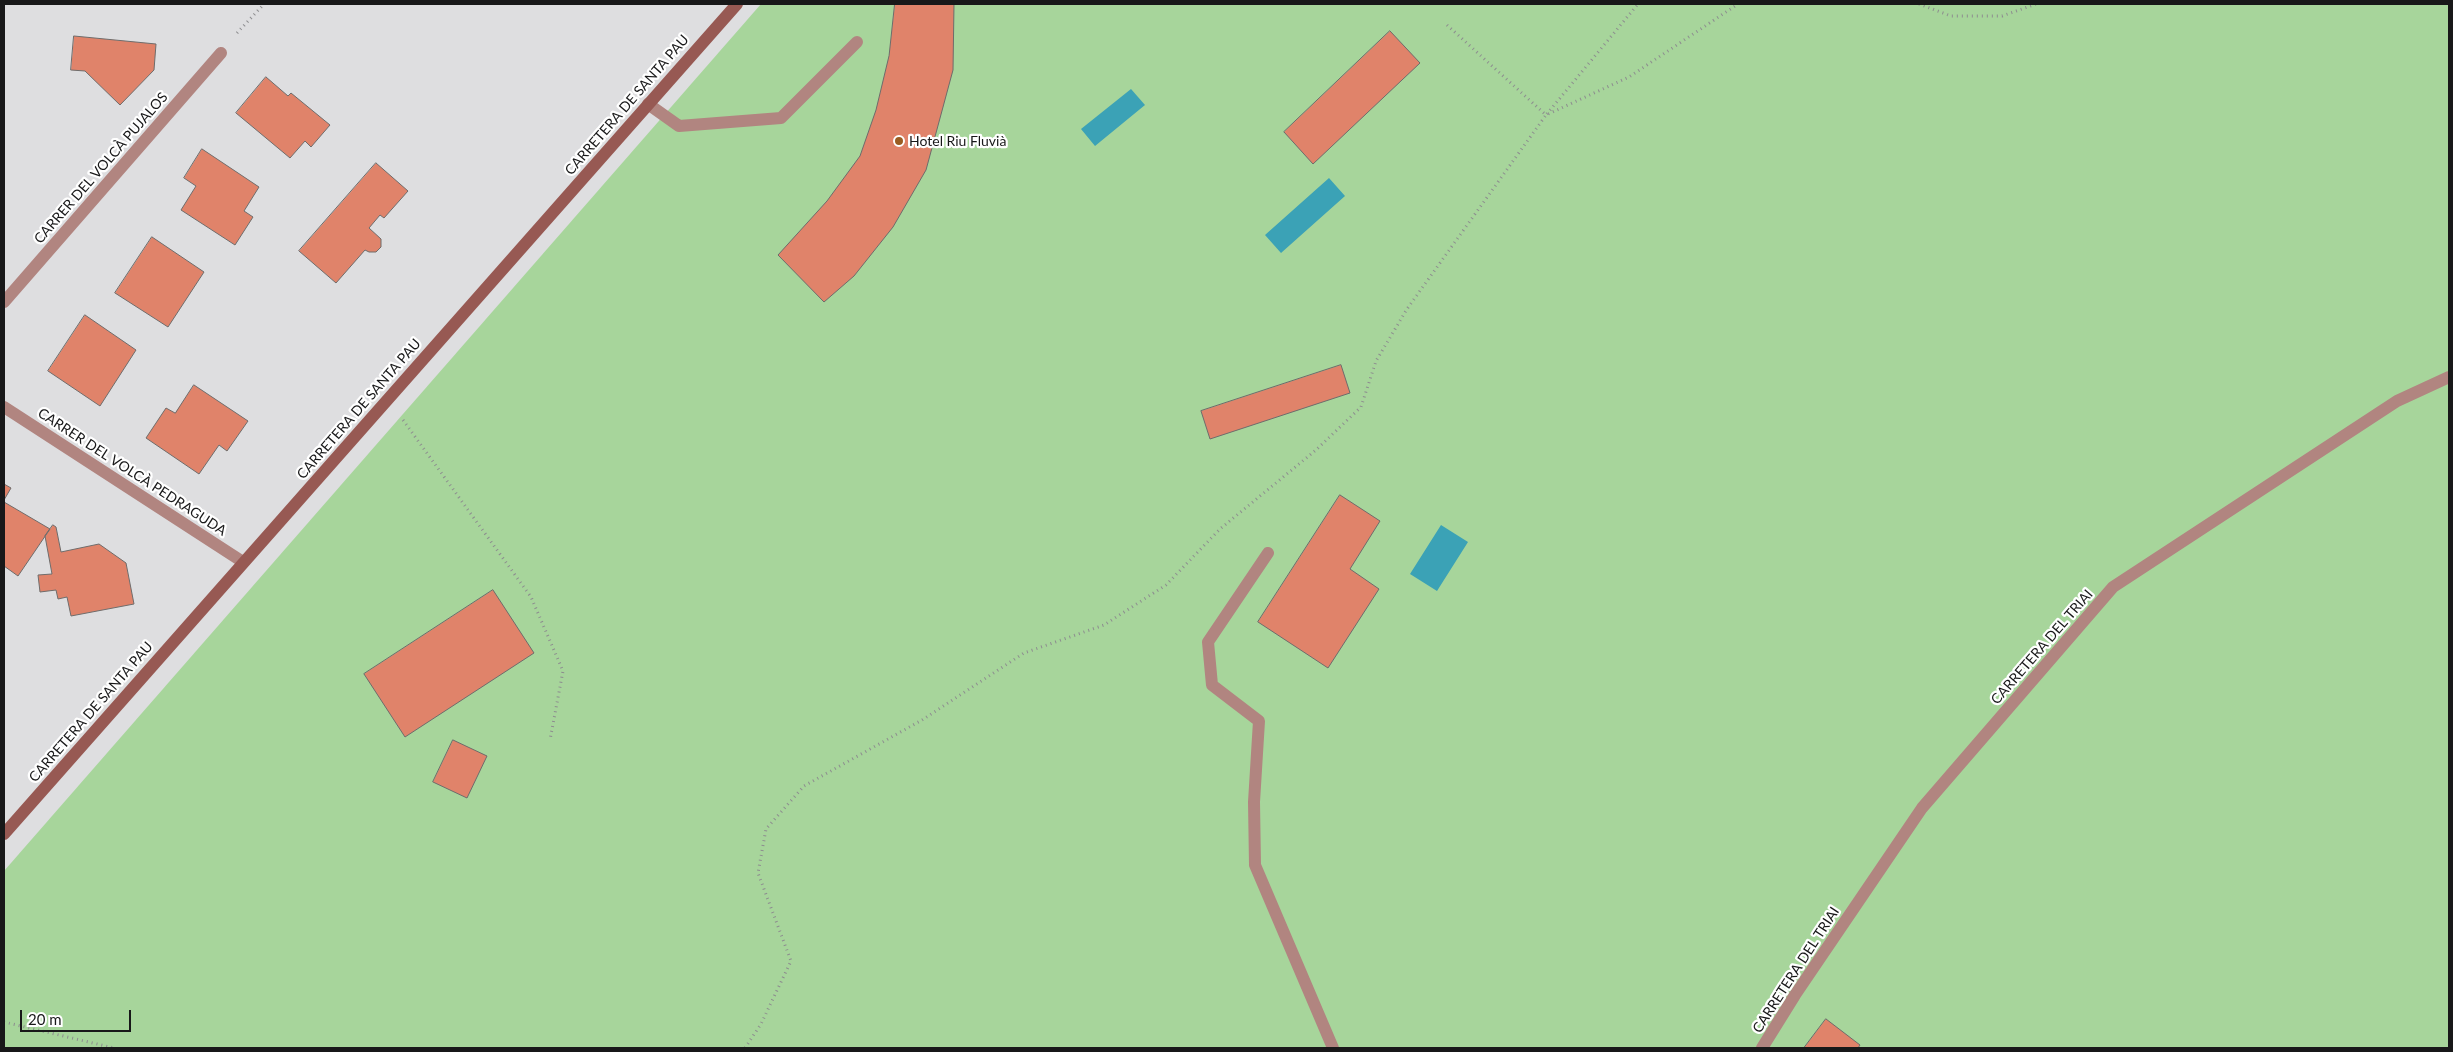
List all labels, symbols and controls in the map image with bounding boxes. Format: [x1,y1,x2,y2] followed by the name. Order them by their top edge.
[562,32,692,178] street label: CARRETERA DE SANTA PAU
[31,89,171,247] street label: CARRER DEL VOLCÀ PUJALOS
[909,133,1006,149] place label: Hotel Riu Fluvià
[893,135,905,147] marker: Hotel Riu Fluvià
[294,336,424,482] street label: CARRETERA DE SANTA PAU
[35,405,229,539] street label: CARRER DEL VOLCÀ PEDRAGUDA
[1988,586,2096,708] street label: CARRETERA DEL TRIAI
[26,639,156,785] street label: CARRETERA DE SANTA PAU
[1749,904,1843,1036] street label: CARRETERA DEL TRIAI
[22,1000,134,1032] scale bar
[28,1010,62,1028] text: 20 m

